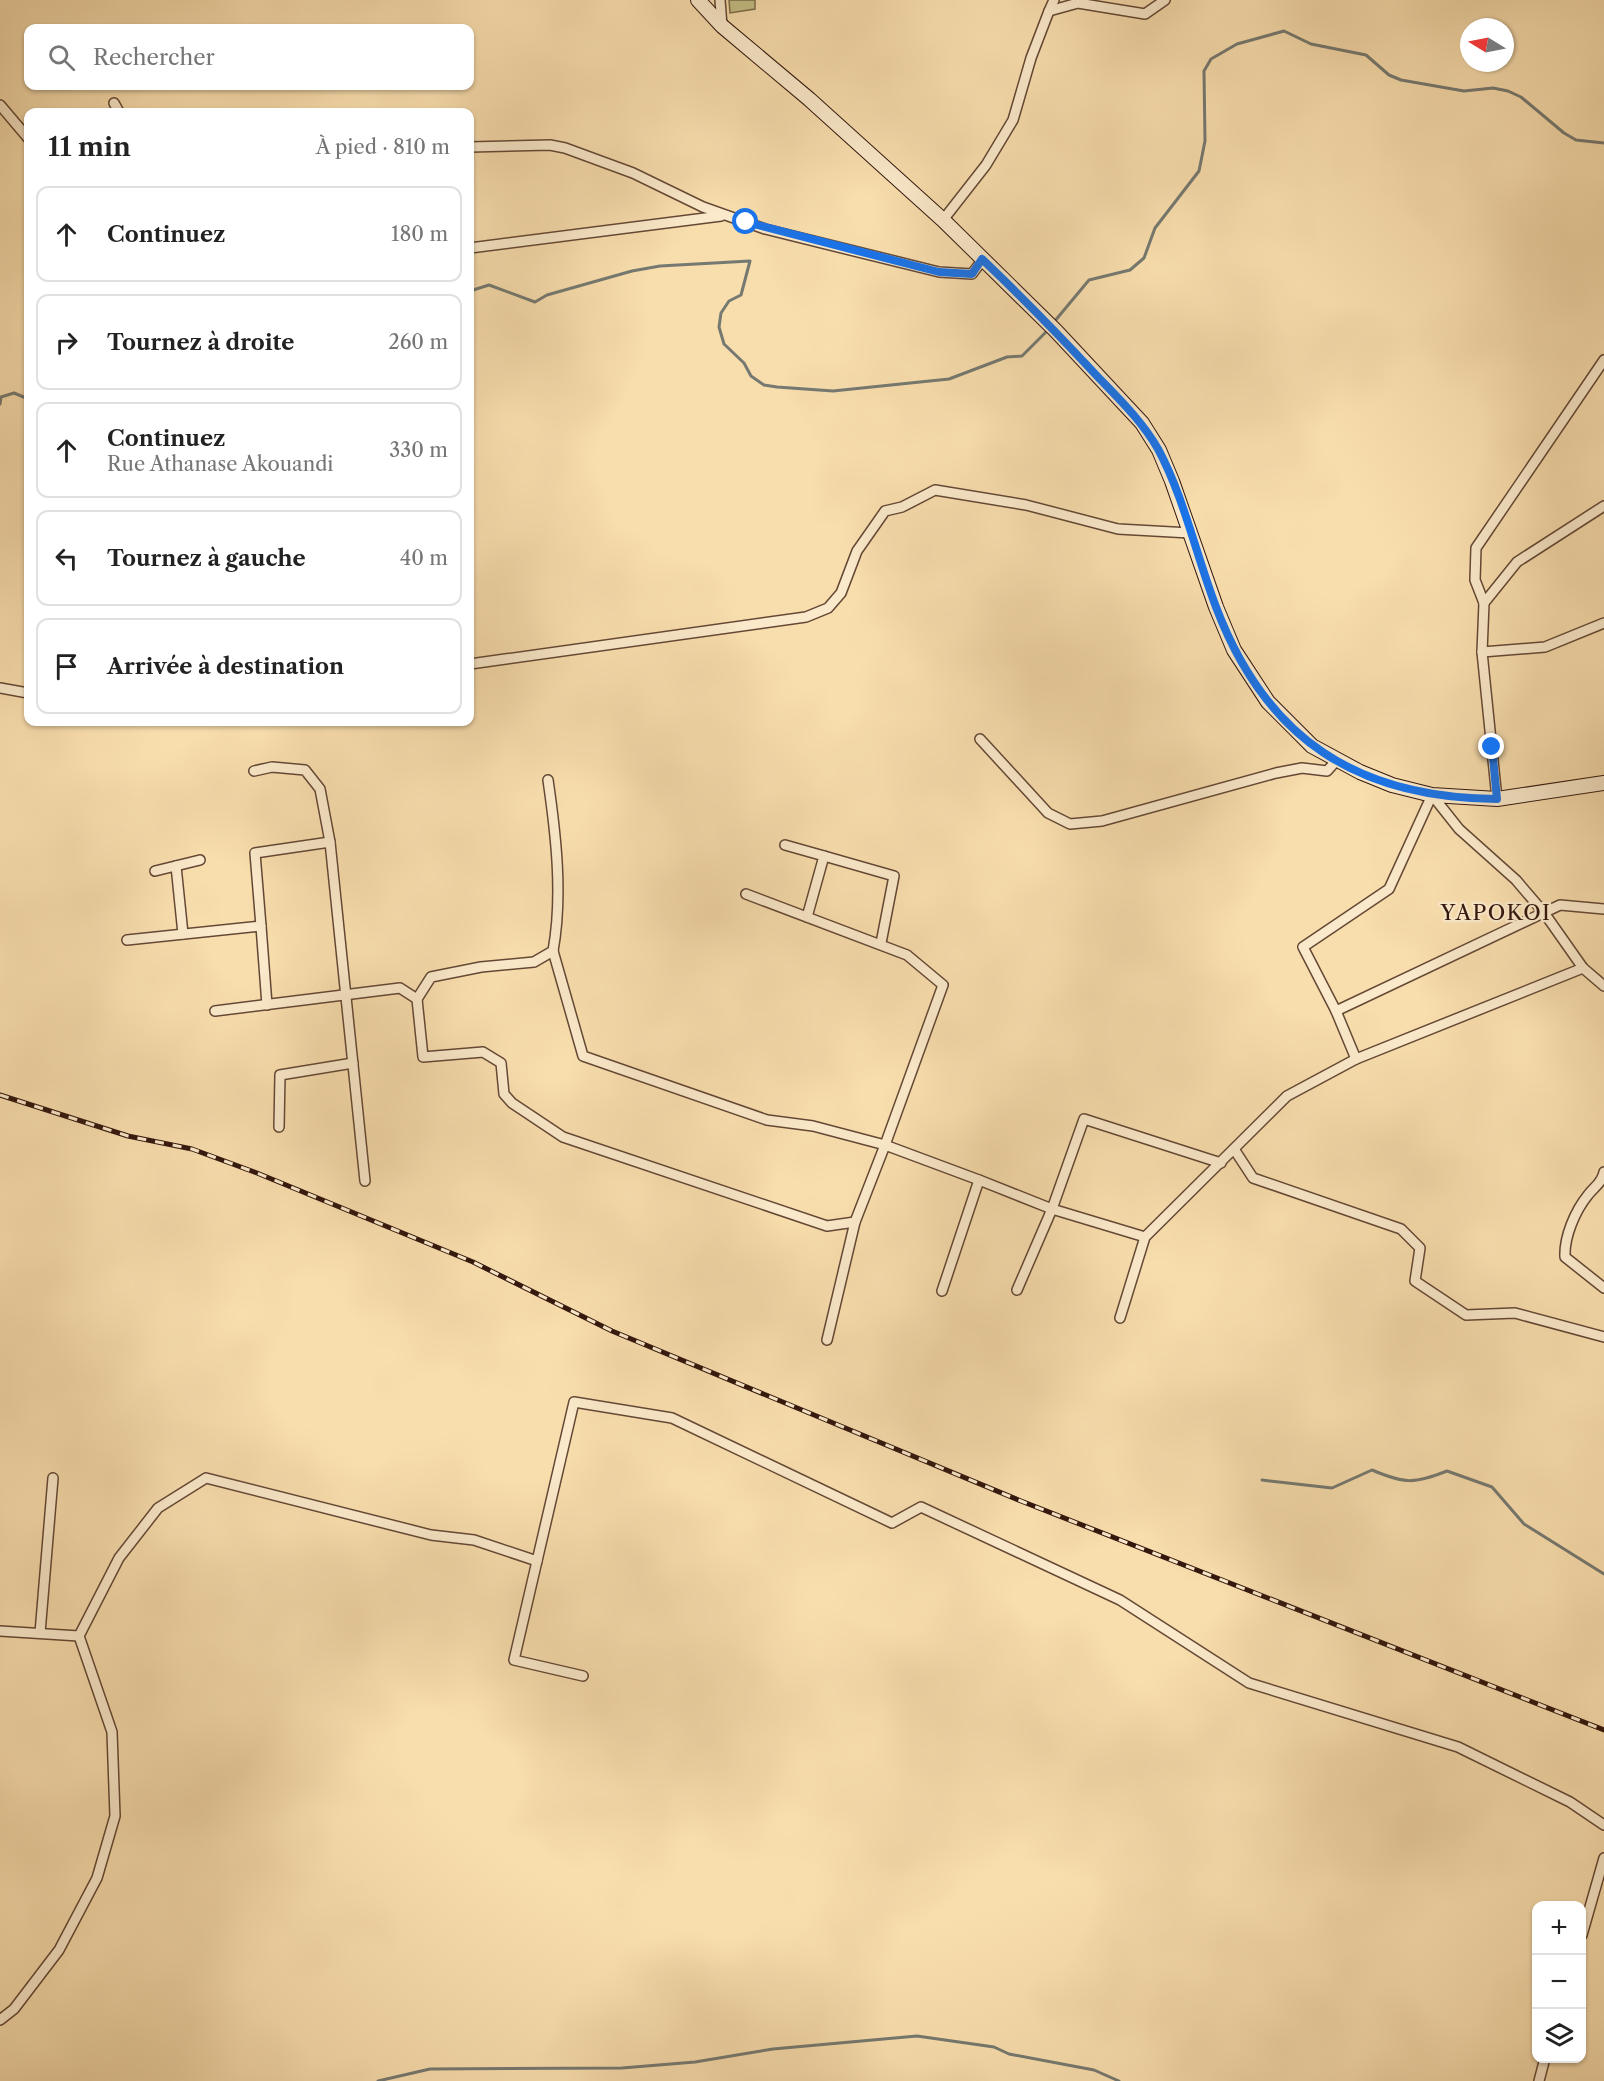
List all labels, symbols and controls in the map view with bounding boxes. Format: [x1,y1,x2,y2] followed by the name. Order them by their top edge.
[1460,18,1514,72] north arrow
[24,24,474,90] search box
[45,41,78,74] icon: search
[93,44,215,71] text: Rechercher
[48,131,131,163] text: 11 min
[316,135,450,159] text: À pied · 810 m
[732,208,758,234] route start
[50,218,83,251] icon: ahead
[107,221,226,248] text: Continuez
[391,222,448,246] text: 180 m
[50,326,83,359] icon: right
[107,329,294,356] text: Tournez à droite
[388,330,448,354] text: 260 m
[107,425,226,452] text: Continuez
[50,434,83,467] icon: ahead
[389,438,448,462] text: 330 m
[107,452,333,476] text: Rue Athanase Akouandi
[50,542,83,575] icon: left
[107,545,306,572] text: Tournez à gauche
[400,546,448,570] text: 40 m
[50,650,83,683] icon: arrive
[107,653,344,680] text: Arrivée à destination
[1478,733,1504,759] route end
[1440,900,1551,925] district label: YAPOKOI
[1532,1901,1586,2063] map controls
[1532,1901,1586,1955] button: +
[1532,1955,1586,2009] button: −
[1532,2009,1586,2063] button: layers

